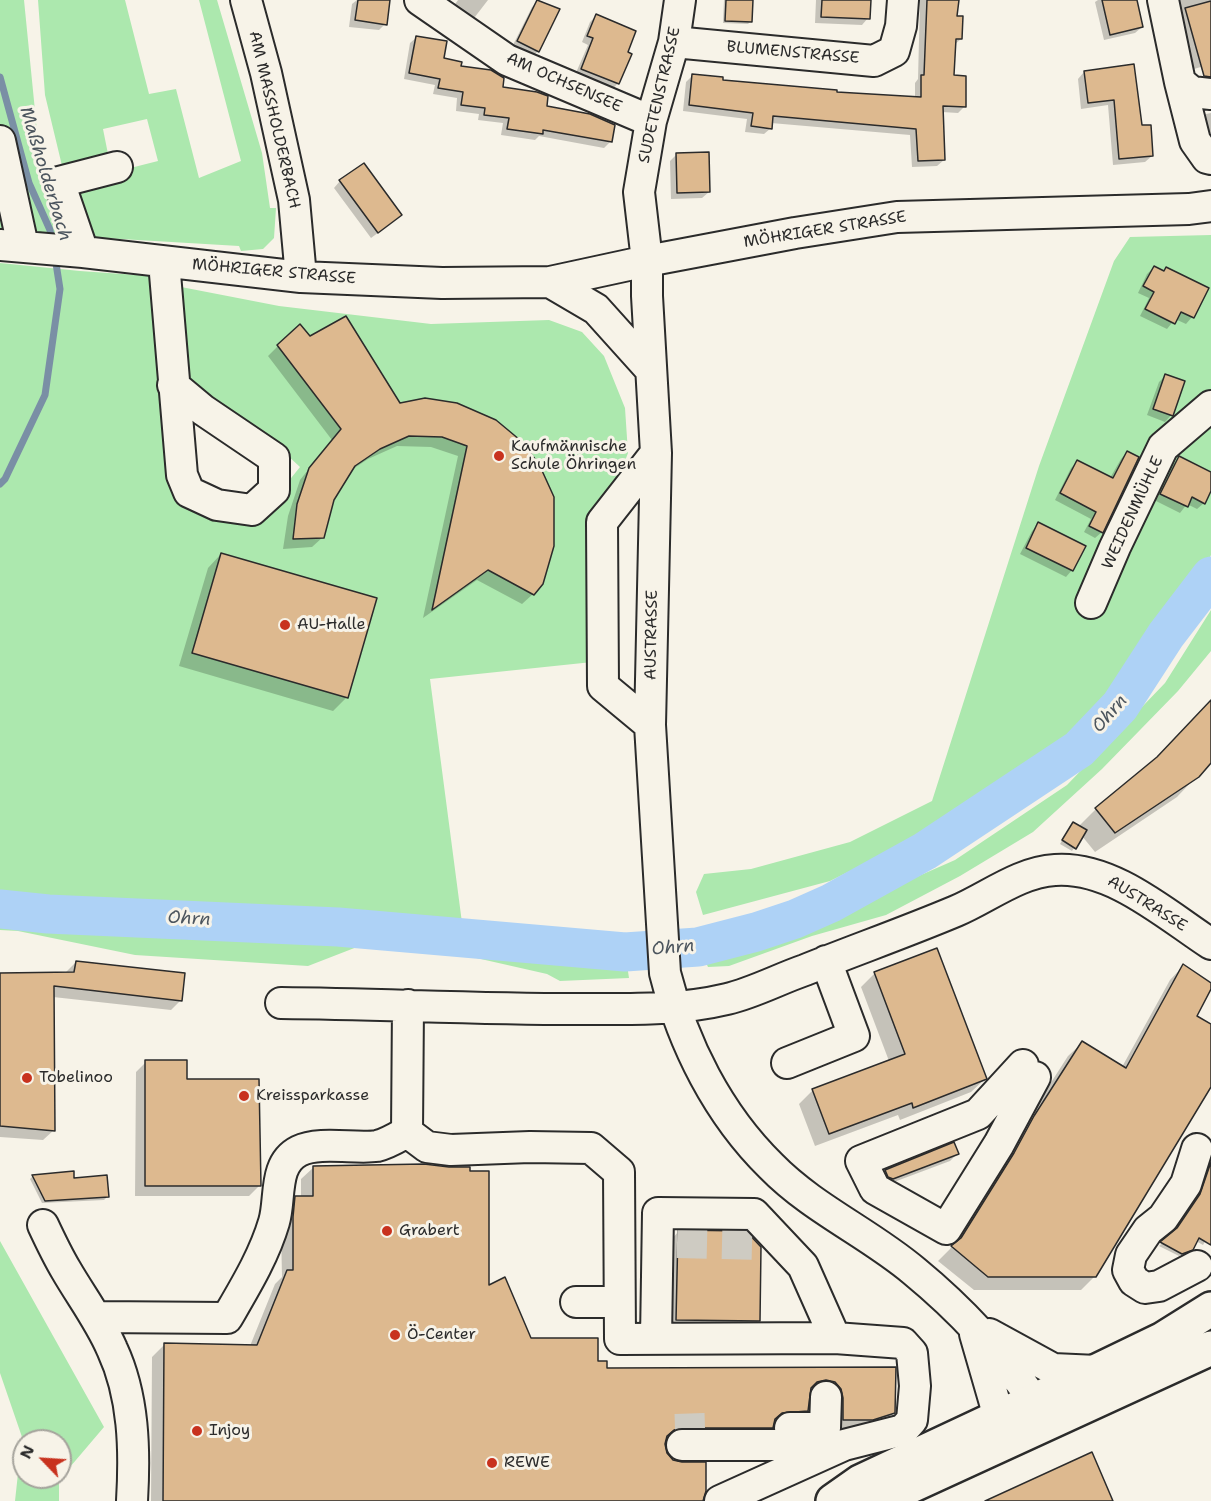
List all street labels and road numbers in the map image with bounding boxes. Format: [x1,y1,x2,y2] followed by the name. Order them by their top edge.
[635,25,685,165] street label: SUDETENSTRASSE
[244,29,304,211] street label: AM MASSHOLDERBACH
[726,38,860,68] street label: BLUMENSTRASSE
[503,49,625,117] street label: AM OCHSENSEE
[742,208,908,252] street label: MÖHRIGER STRASSE
[191,255,357,289] street label: MÖHRIGER STRASSE
[1098,453,1168,573] street label: WEIDENMÜHLE
[642,590,662,680] street label: AUSTRASSE
[1104,872,1190,936] street label: AUSTRASSE

